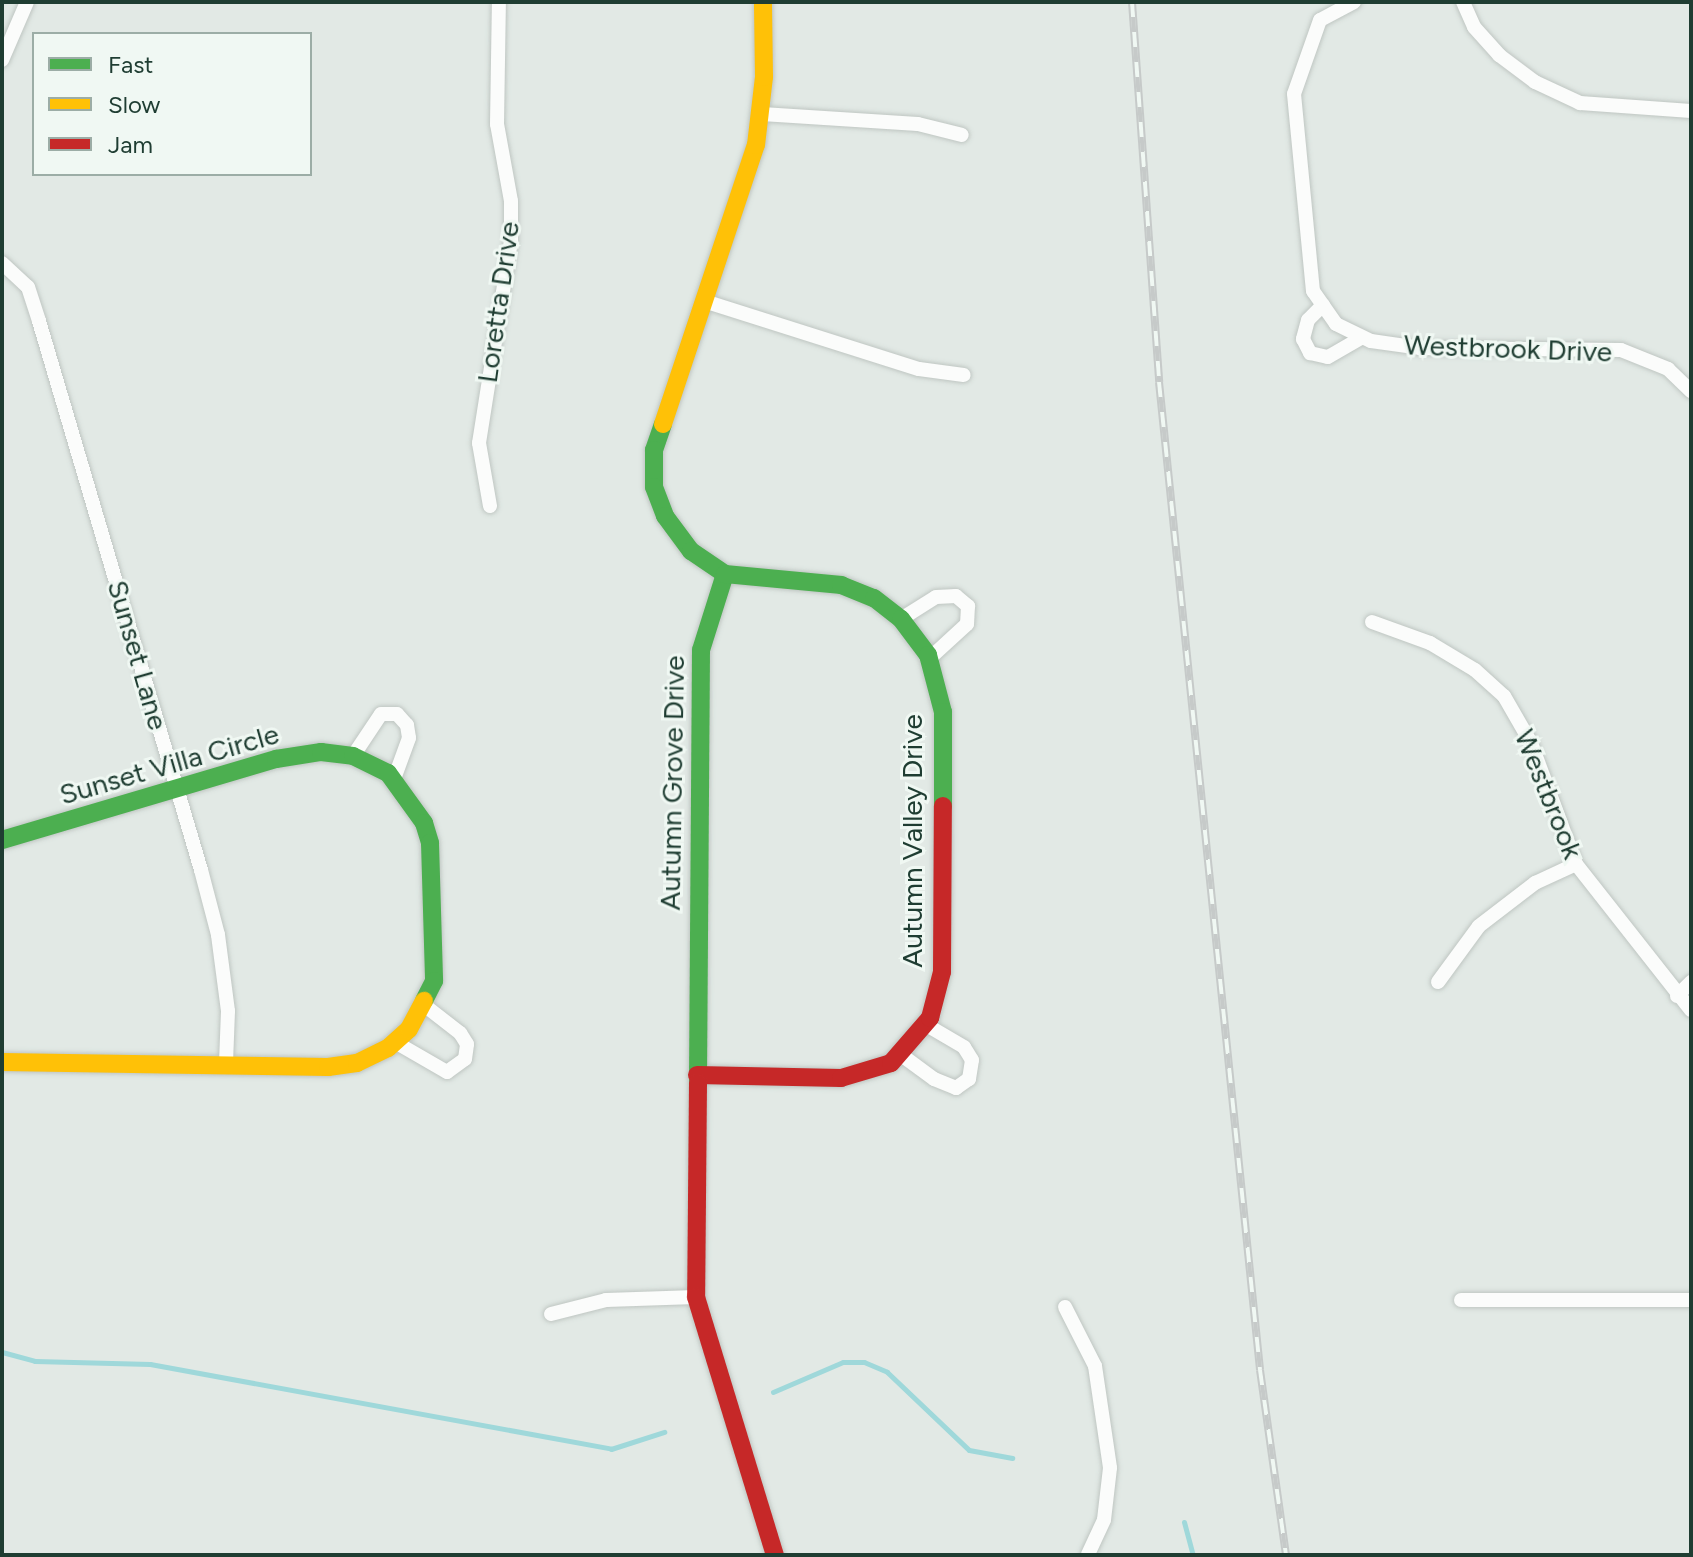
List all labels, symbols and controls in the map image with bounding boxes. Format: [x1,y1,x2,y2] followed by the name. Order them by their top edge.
[32,32,312,176] legend
[108,50,153,79] text: Fast
[108,90,160,119] text: Slow
[108,130,153,159] text: Jam
[470,219,526,385] street label: Loretta Drive
[1403,328,1613,368] street label: Westbrook Drive
[101,576,175,734] street label: Sunset Lane
[653,655,691,911] street label: Autumn Grove Drive
[895,714,929,968] street label: Autumn Valley Drive
[56,717,282,811] street label: Sunset Villa Circle
[1508,724,1590,864] street label: Westbrook

